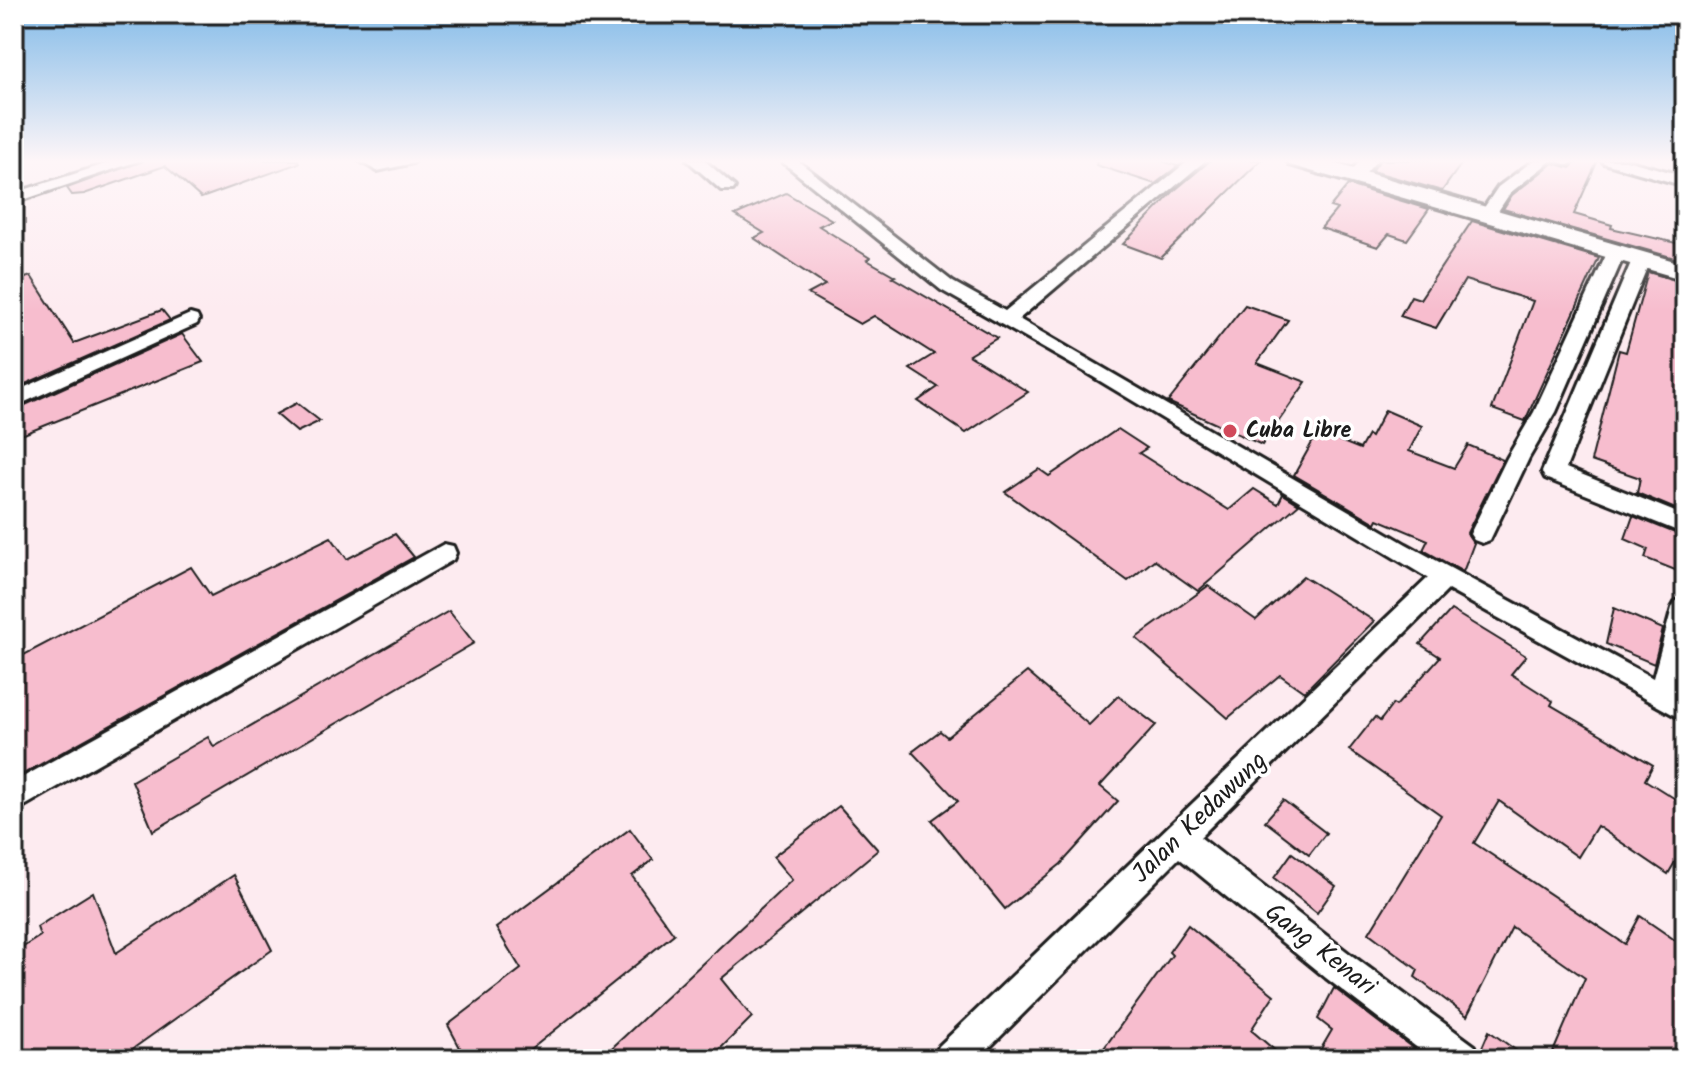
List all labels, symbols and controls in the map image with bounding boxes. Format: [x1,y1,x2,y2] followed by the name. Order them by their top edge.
[1246,414,1352,449] place label: Cuba Libre
[1221,422,1239,440] marker: Cuba Libre
[1122,742,1278,894] street label: Jalan Kedawung
[1255,893,1387,1008] street label: Gang Kenari

